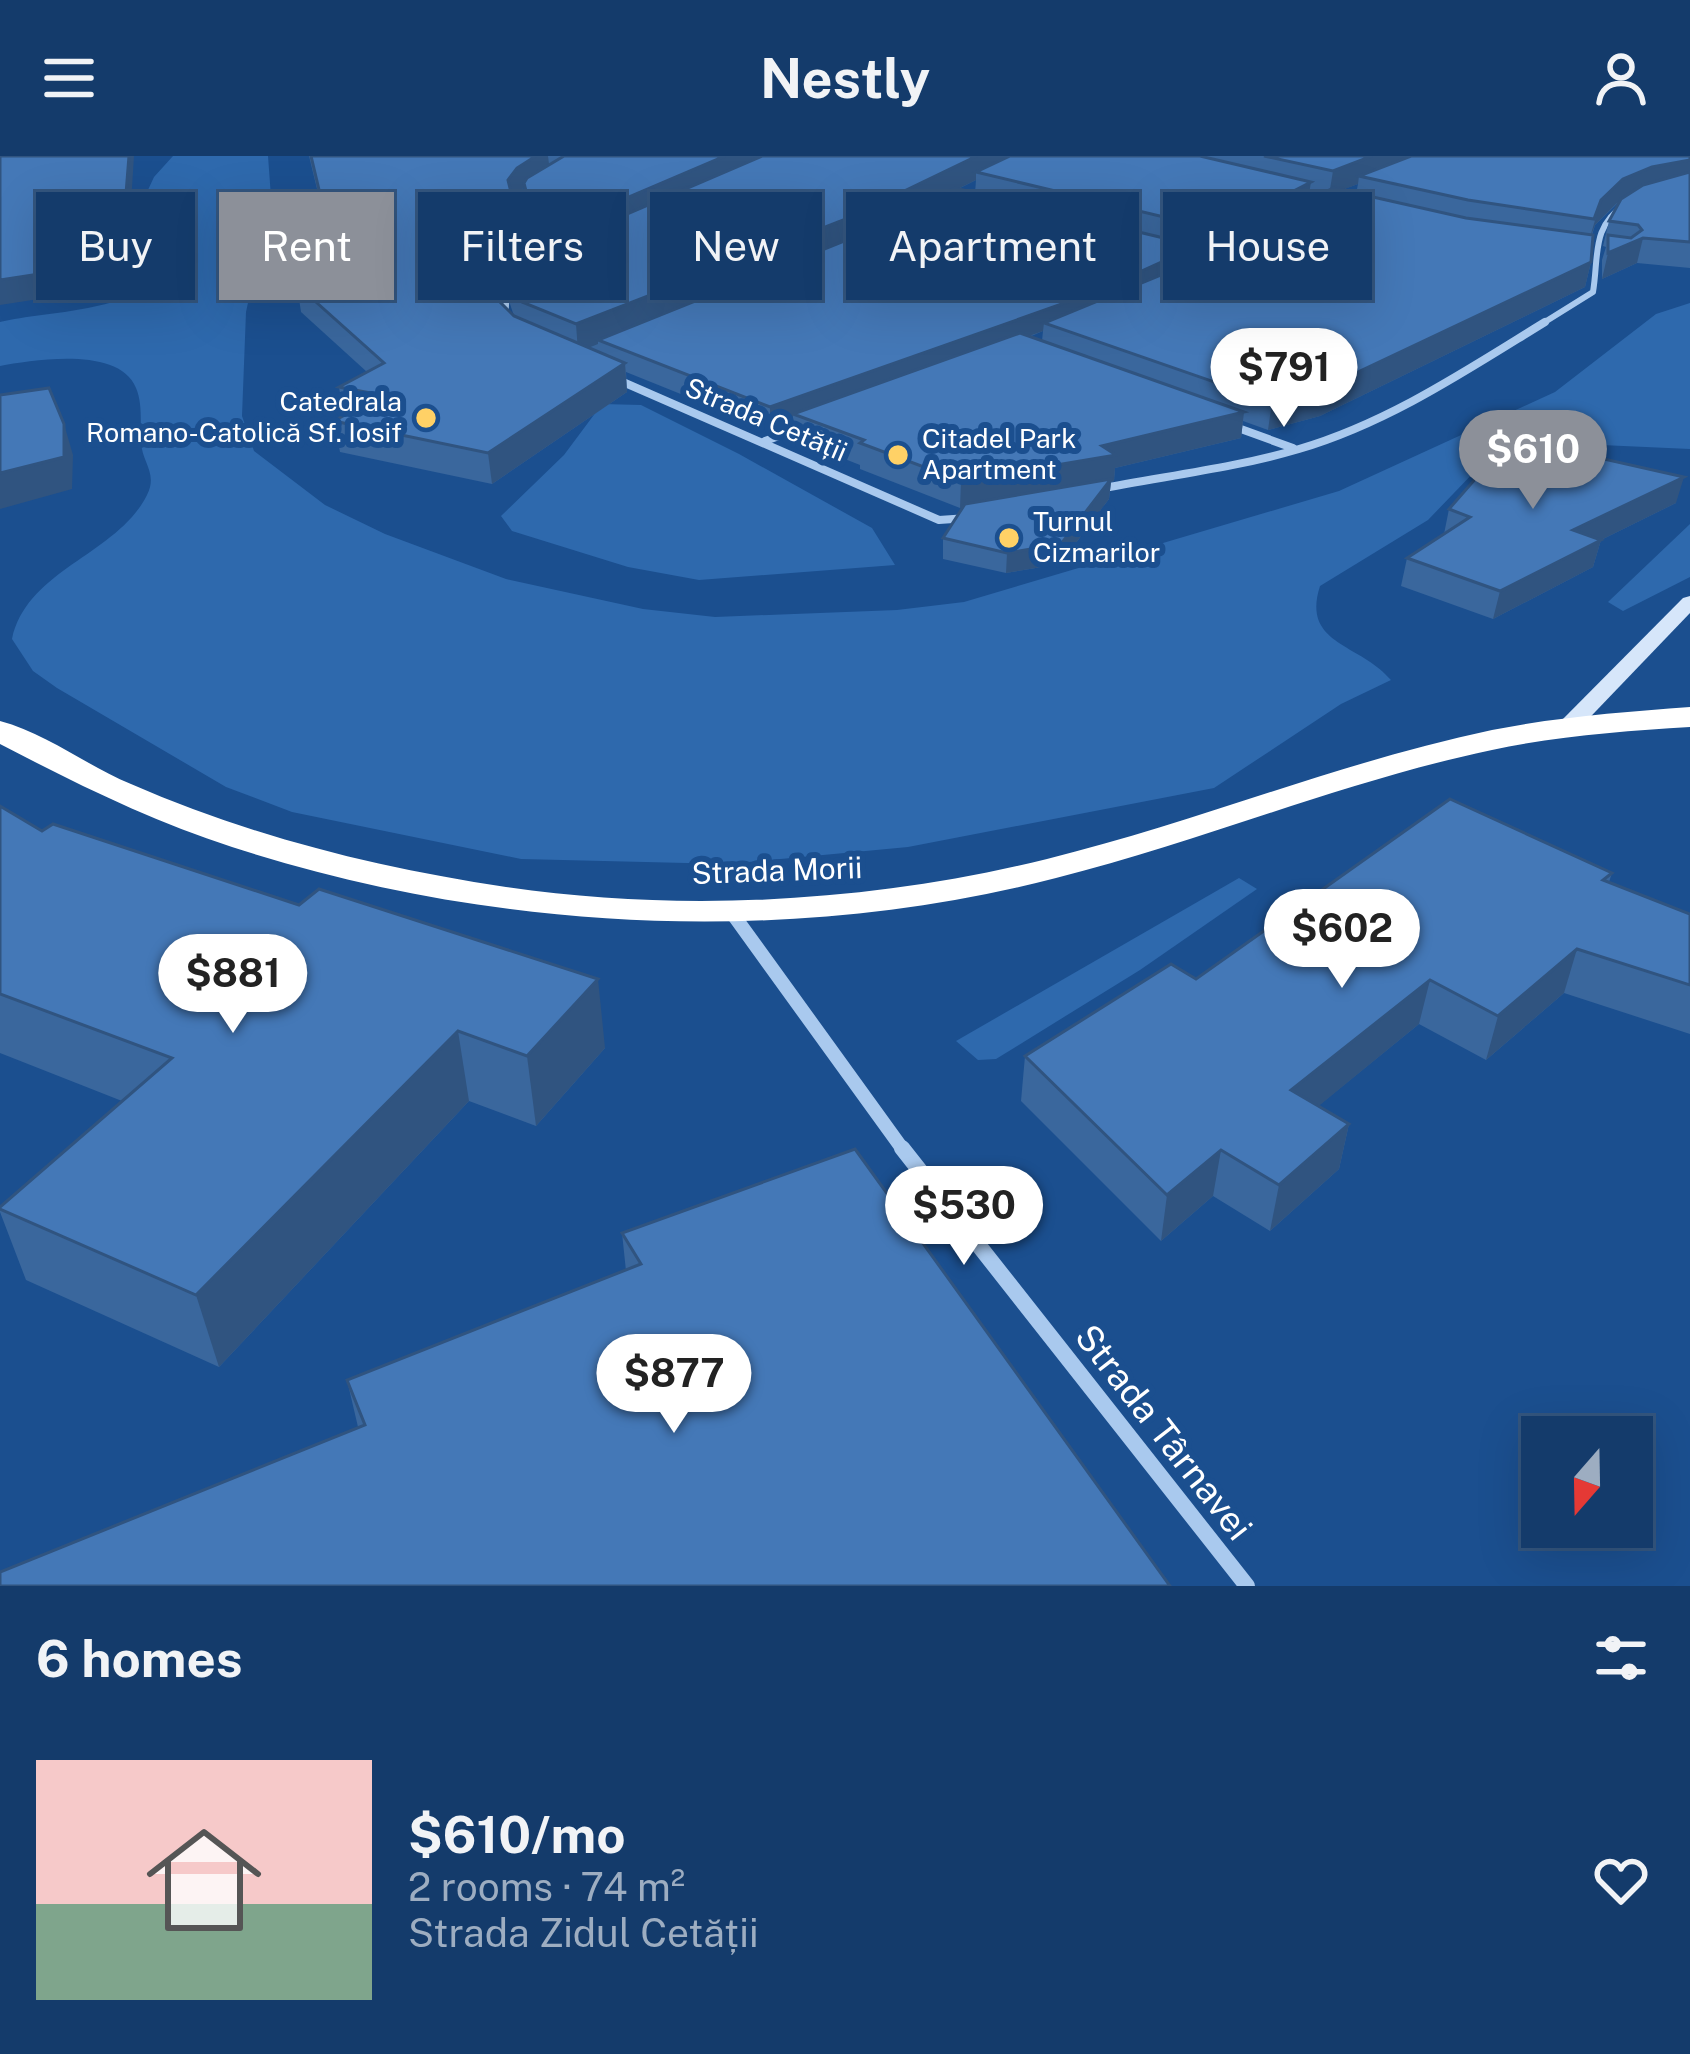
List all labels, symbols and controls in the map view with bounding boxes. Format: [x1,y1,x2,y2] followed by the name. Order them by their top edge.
[36,45,102,111] icon: menu
[1588,45,1654,111] icon: person
[760,47,930,110] text: Nestly
[36,192,195,300] chip: Buy
[219,192,394,300] chip: Rent
[418,192,626,300] chip: Filters
[650,192,822,300] chip: New
[846,192,1139,300] chip: Apartment
[1163,192,1372,300] chip: House
[1213,328,1355,430] pin: $791
[1238,344,1330,390] text: $791
[681,371,852,468] street label: Strada Cetății
[86,385,402,448] place label: Catedrala Romano-Catolică Sf. Iosif
[413,405,439,431] marker: Catedrala Romano-Catolică Sf. Iosif
[1462,410,1604,512] pin: $610
[922,422,1076,485] place label: Citadel Park Apartment
[1486,426,1580,472] text: $610
[885,442,911,468] marker: Citadel Park Apartment
[1033,505,1160,568] place label: Turnul Cizmarilor
[996,525,1022,551] marker: Turnul Cizmarilor
[691,849,863,891] street label: Strada Morii
[1271,889,1413,991] pin: $602
[1291,905,1393,951] text: $602
[162,934,304,1036] pin: $881
[185,950,281,996] text: $881
[893,1166,1035,1268] pin: $530
[912,1182,1016,1228] text: $530
[1067,1316,1261,1548] street label: Strada Târnavei
[603,1334,745,1436] pin: $877
[623,1350,725,1396] text: $877
[1521,1416,1653,1548] north arrow
[1521,1416,1653,1548] map controls
[1588,1625,1654,1691] icon: filters
[36,1629,243,1688] text: 6 homes
[408,1805,626,1864] text: $610/mo
[132,1808,276,1952] icon: home
[1588,1847,1654,1913] icon: heart
[408,1864,685,1910] text: 2 rooms · 74 m²
[408,1910,759,1956] text: Strada Zidul Cetății

